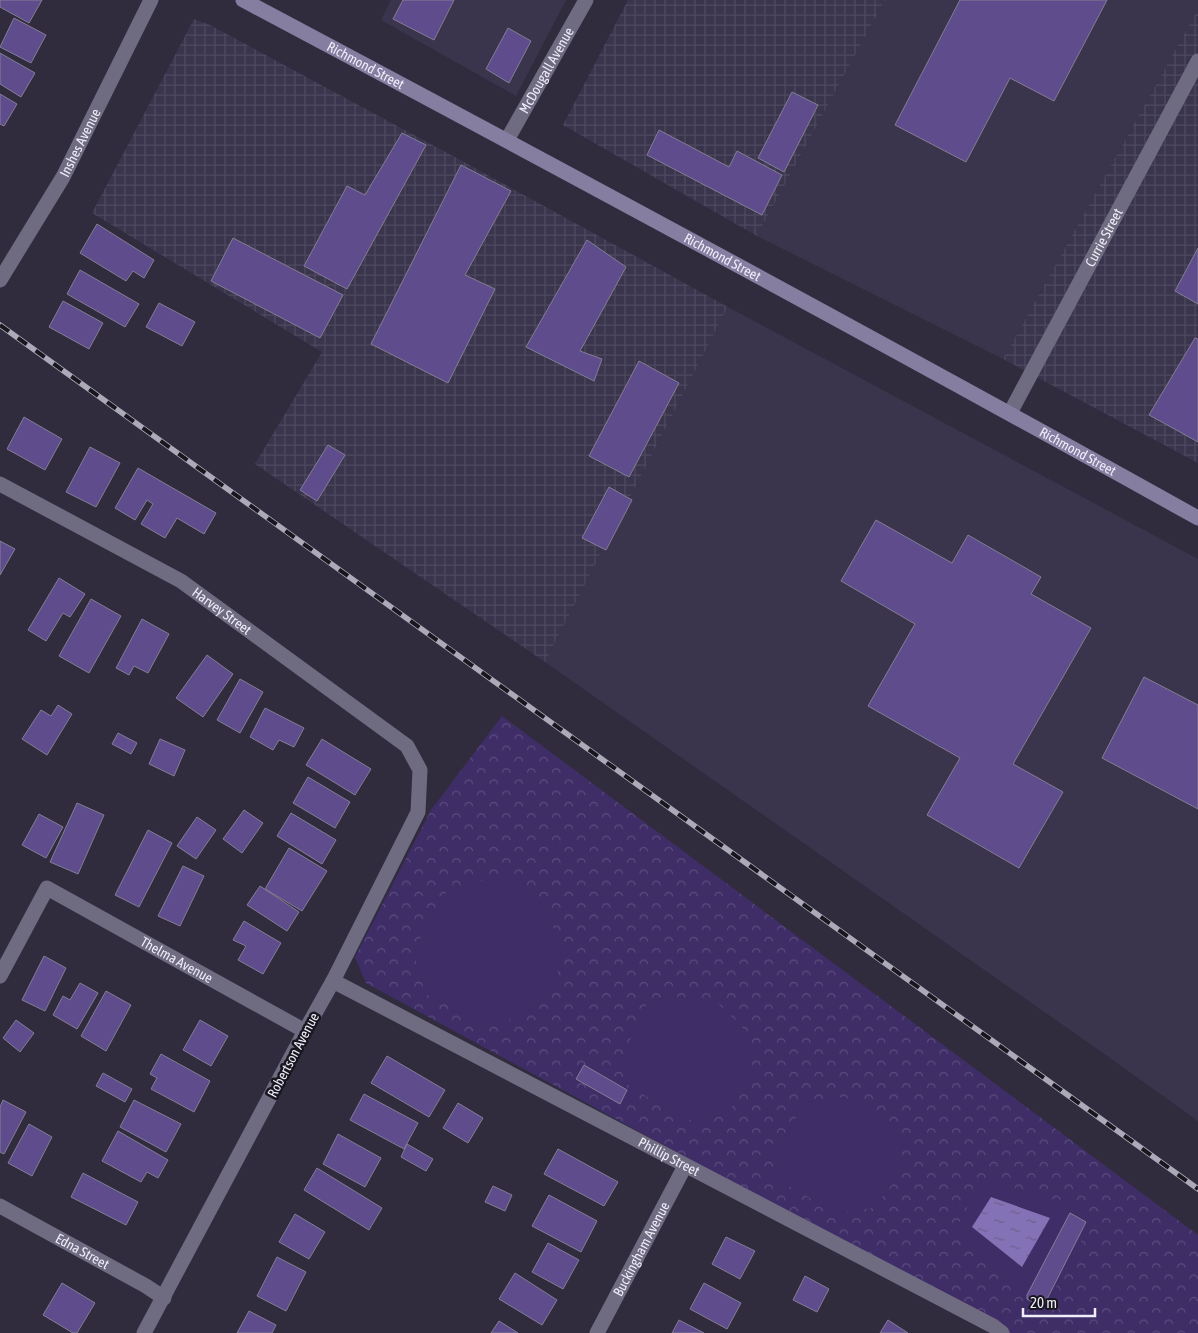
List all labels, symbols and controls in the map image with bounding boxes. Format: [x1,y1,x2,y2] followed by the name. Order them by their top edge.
[516,25,577,116] street label: McDougall Avenue
[324,38,407,92] street label: Richmond Street
[56,106,104,180] street label: Inshes Avenue
[1082,206,1126,269] street label: Currie Street
[681,230,764,284] street label: Richmond Street
[1037,424,1119,479] street label: Richmond Street
[189,584,255,638] street label: Harvey Street
[138,933,216,986] street label: Thelma Avenue
[264,1010,322,1100] street label: Robertson Avenue
[636,1134,702,1179] street label: Phillip Street
[610,1199,673,1299] street label: Buckingham Avenue
[53,1230,112,1272] street label: Edna Street
[1023,1286,1096,1318] scale bar
[1030,1294,1057,1311] text: 20 m

